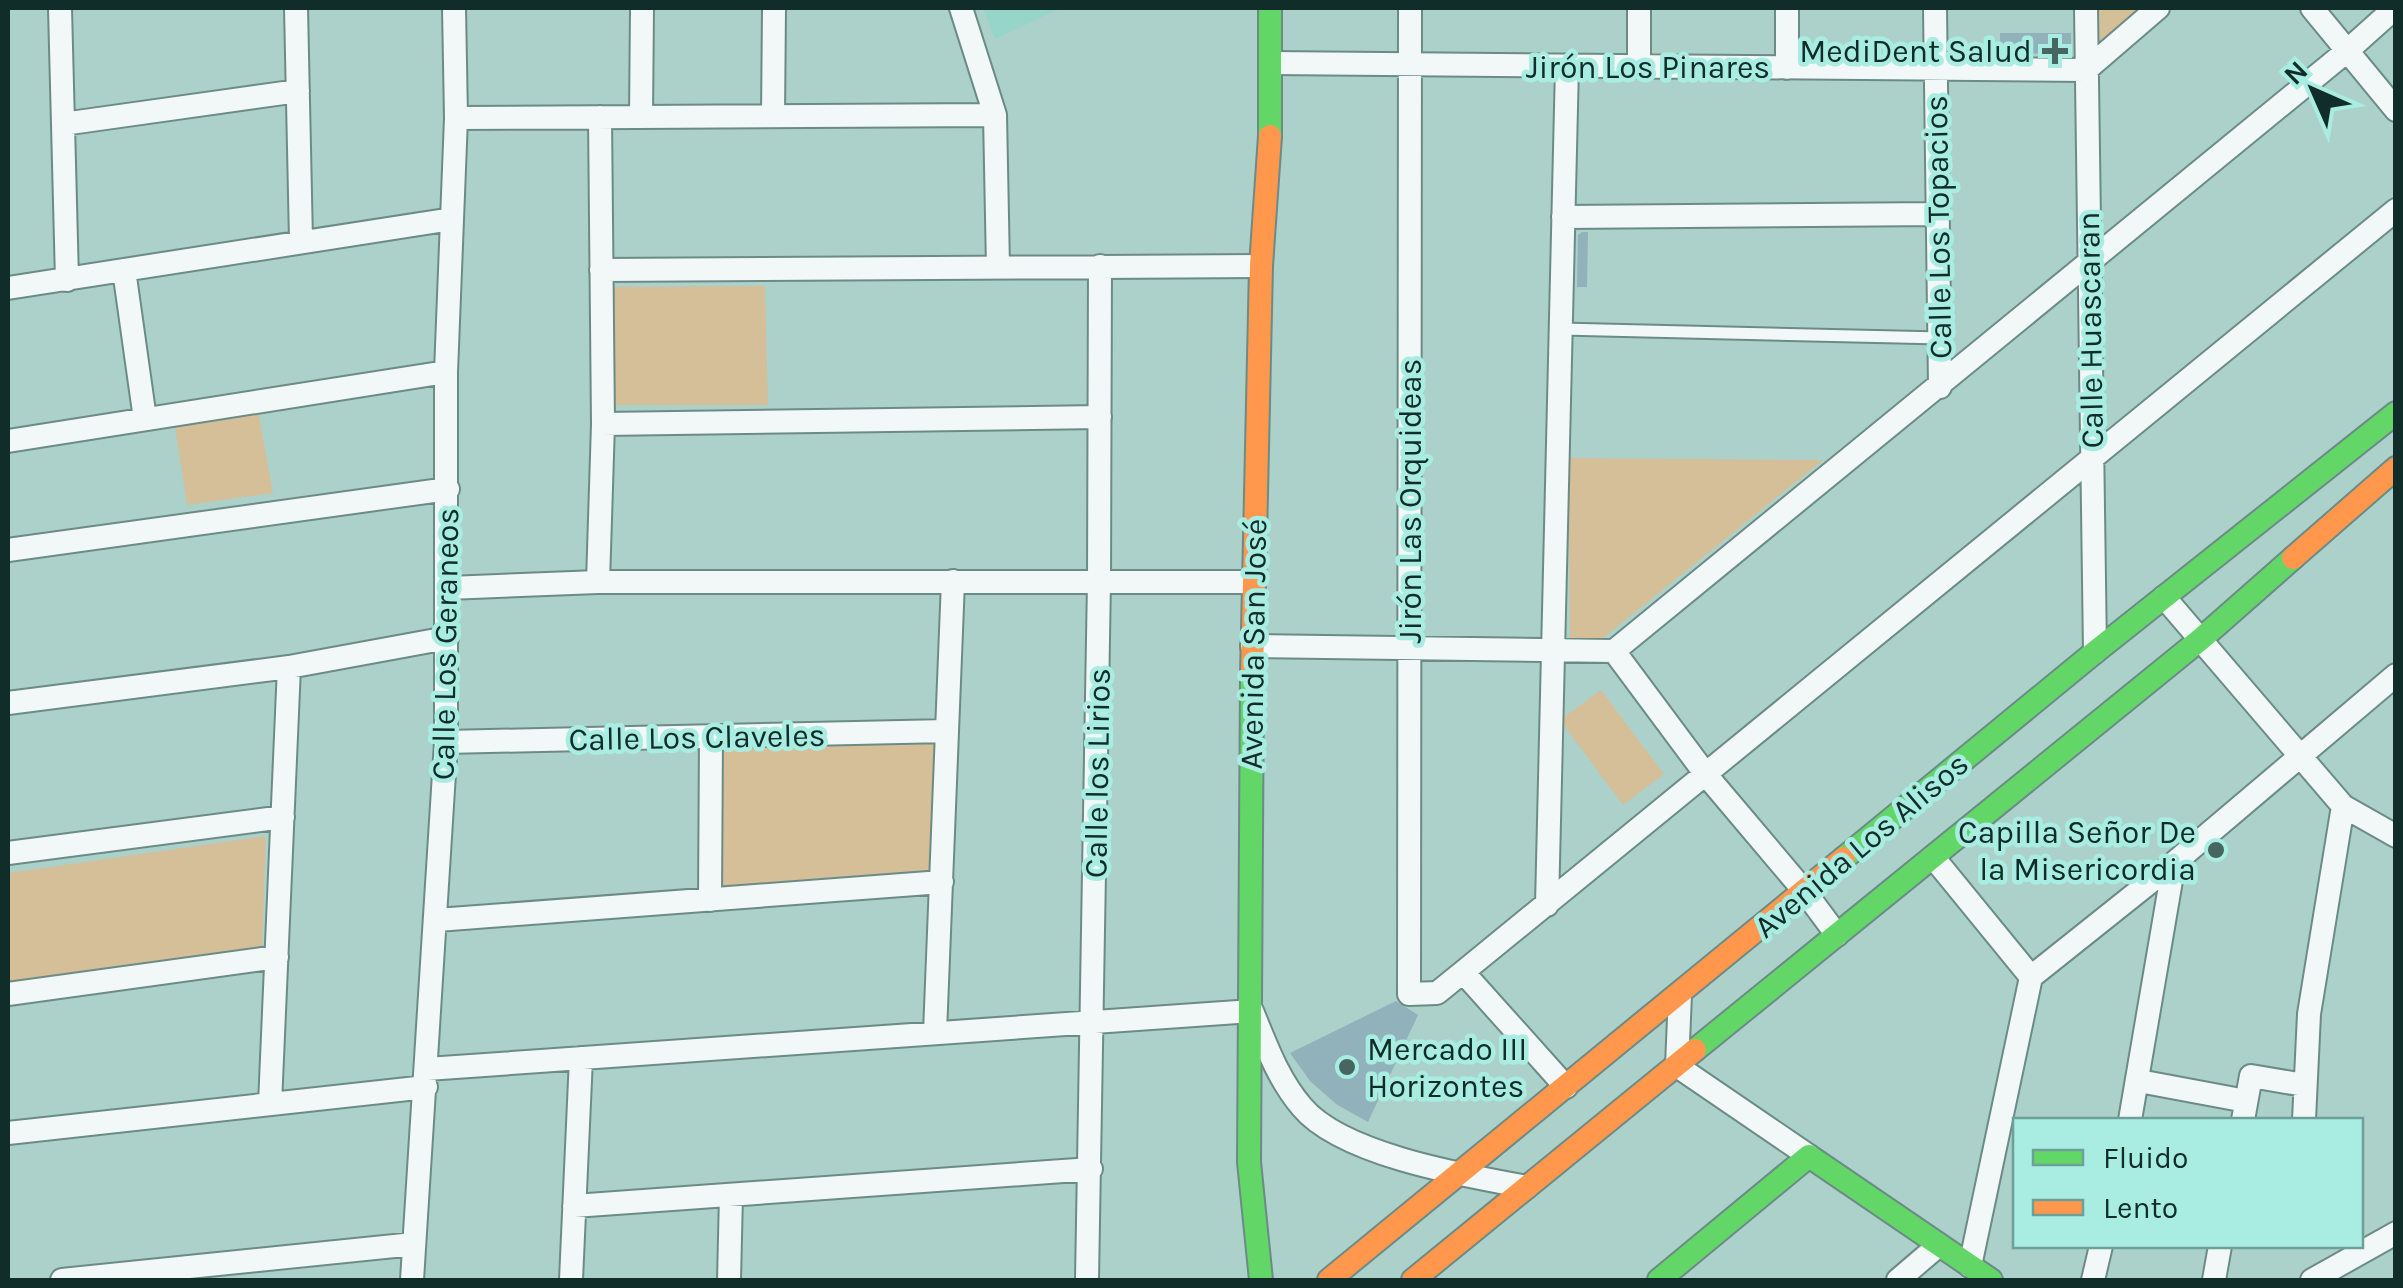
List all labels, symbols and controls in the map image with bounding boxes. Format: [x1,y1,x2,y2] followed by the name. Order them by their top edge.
[1799,33,2032,70] place label: MediDent Salud
[2042,38,2068,64] marker: MediDent Salud
[2263,40,2363,140] north arrow
[1526,49,1770,86] street label: Jirón Los Pinares
[2277,54,2314,91] text: N
[1918,95,1959,359] street label: Calle Los Topacios
[2070,211,2111,449] street label: Calle Huascaran
[1392,358,1429,644] street label: Jirón Las Orquideas
[425,508,466,780] street label: Calle Los Geraneos
[1233,518,1274,770] street label: Avenida San José
[1077,668,1118,878] street label: Calle los Lirios
[568,717,826,758] street label: Calle Los Claveles
[1747,745,1976,946] street label: Avenida Los Alisos
[1958,814,2196,888] place label: Capilla Señor De la Misericordia
[2205,839,2227,861] marker: Capilla Señor De la Misericordia
[1367,1031,1527,1105] place label: Mercado III Horizontes
[1336,1056,1358,1078] marker: Mercado III Horizontes
[2013,1118,2363,1248] legend
[2103,1140,2188,1176] text: Fluido
[2103,1190,2178,1226] text: Lento

